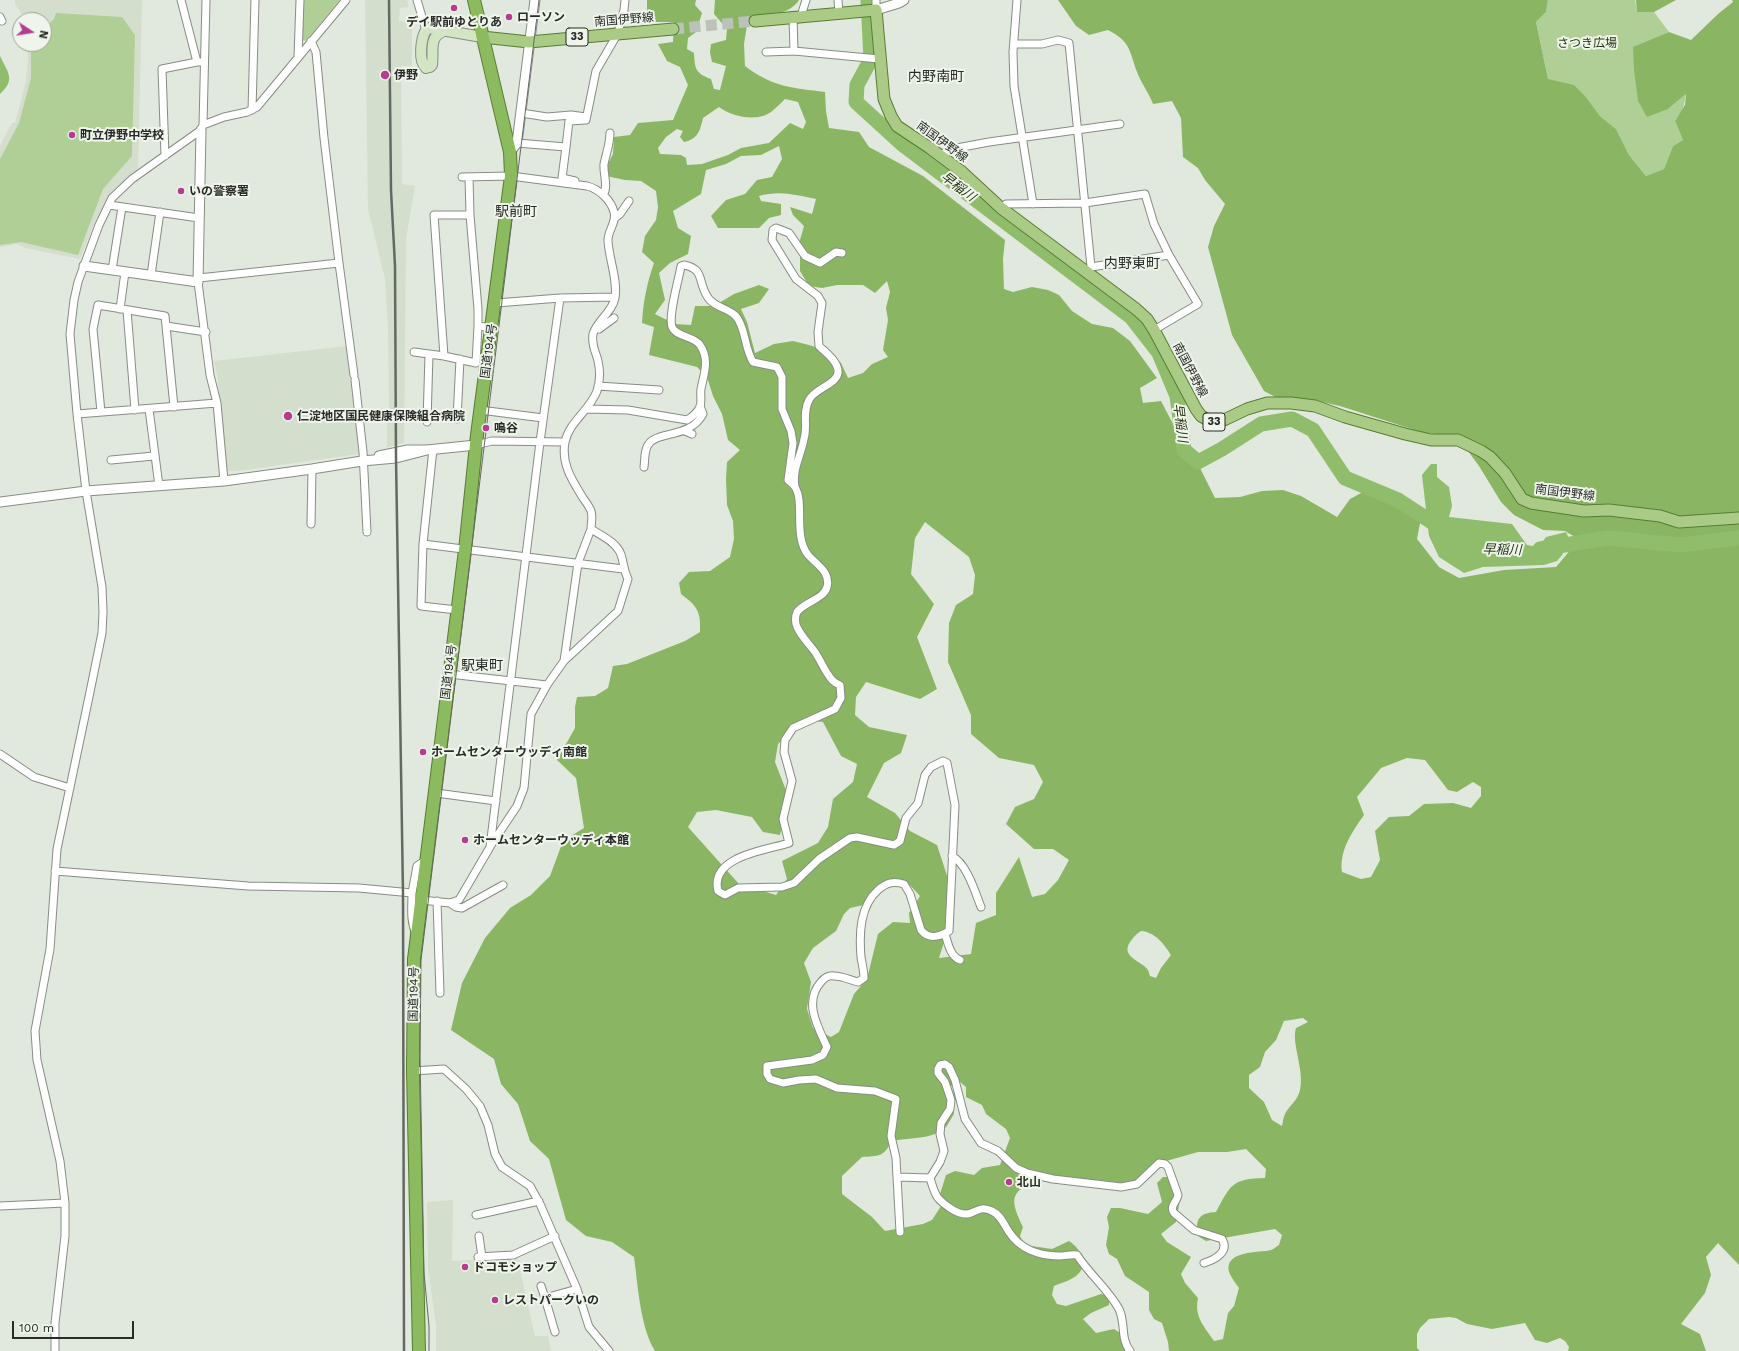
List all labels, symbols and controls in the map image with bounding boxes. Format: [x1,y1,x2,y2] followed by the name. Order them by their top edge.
[449,3,459,13] marker: デイ駅前ゆとりあ
[517,10,565,24] place label: ローソン
[593,10,655,30] street label: 南国伊野線
[12,12,52,52] north arrow
[504,12,514,22] marker: ローソン
[406,15,502,29] place label: デイ駅前ゆとりあ
[566,28,588,46] road number: 33
[36,29,50,40] text: N
[1557,36,1617,50] park label: さつき広場
[394,68,418,82] place label: 伊野
[379,69,391,81] marker: 伊野
[908,69,964,85] district label: 内野南町
[913,119,971,165] street label: 南国伊野線
[80,128,164,142] place label: 町立伊野中学校
[67,130,77,140] marker: 町立伊野中学校
[938,169,978,205] water label: 早稲川
[189,184,249,198] place label: いの警察署
[176,186,186,196] marker: いの警察署
[495,204,537,220] district label: 駅前町
[1104,256,1160,272] district label: 内野東町
[478,323,500,379] street label: 国道194号
[1170,340,1210,400] street label: 南国伊野線
[1170,403,1190,443] water label: 早稲川
[297,409,465,423] place label: 仁淀地区国民健康保険組合病院
[282,410,294,422] marker: 仁淀地区国民健康保険組合病院
[1203,413,1225,431] road number: 33
[494,421,518,435] place label: 鳴谷
[481,423,491,433] marker: 鳴谷
[1534,482,1596,504] street label: 南国伊野線
[1482,542,1522,558] water label: 早稲川
[438,644,460,700] street label: 国道194号
[461,658,503,674] district label: 駅東町
[431,745,587,759] place label: ホームセンターウッディ南館
[418,747,428,757] marker: ホームセンターウッディ南館
[473,833,629,847] place label: ホームセンターウッディ本館
[460,835,470,845] marker: ホームセンターウッディ本館
[406,966,422,1022] street label: 国道194号
[1017,1175,1041,1189] place label: 北山
[1004,1177,1014,1187] marker: 北山
[473,1260,557,1274] place label: ドコモショップ
[460,1262,470,1272] marker: ドコモショップ
[503,1293,599,1307] place label: レストパークいの
[490,1295,500,1305] marker: レストパークいの
[14,1313,136,1339] scale bar
[19,1321,54,1335] text: 100 m

